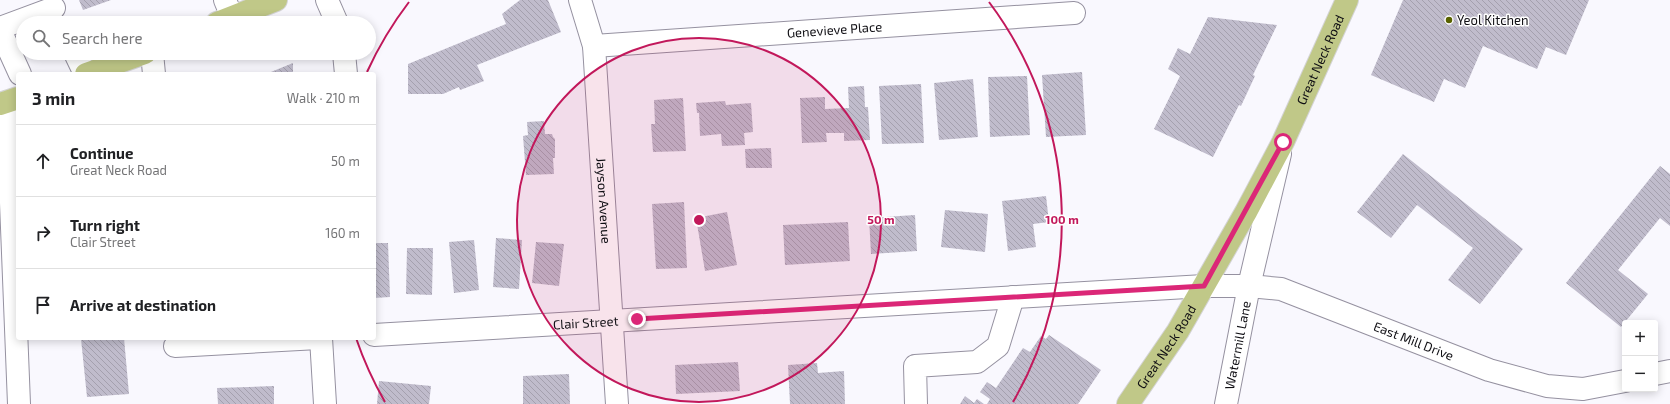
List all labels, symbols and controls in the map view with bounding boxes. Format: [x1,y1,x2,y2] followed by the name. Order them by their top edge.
[1293,12,1347,107] street label: Great Neck Road
[1457,12,1529,28] place label: Yeol Kitchen
[1444,15,1454,25] marker: Yeol Kitchen
[16,16,376,60] search box
[786,18,883,41] street label: Genevieve Place
[30,27,52,49] icon: search
[62,29,143,47] text: Search here
[32,88,75,108] text: 3 min
[287,90,360,106] text: Walk · 210 m
[1274,133,1292,151] route start
[70,144,133,162] text: Continue
[32,150,54,172] icon: ahead
[331,153,360,169] text: 50 m
[593,157,615,244] street label: Jayson Avenue
[70,162,167,178] text: Great Neck Road
[867,212,895,226] text: 50 m
[1045,212,1079,226] text: 100 m
[692,213,706,227] centre of rings
[70,216,140,234] text: Turn right
[32,222,54,244] icon: right
[325,225,360,241] text: 160 m
[70,234,136,250] text: Clair Street
[32,294,54,316] icon: arrive
[70,296,216,314] text: Arrive at destination
[1221,299,1254,391] street label: Watermill Lane
[1133,302,1199,392] street label: Great Neck Road
[628,310,646,328] route end
[552,313,619,332] street label: Clair Street
[1371,318,1456,364] street label: East Mill Drive
[1622,320,1658,392] map controls
[1622,320,1658,356] button: +
[1622,356,1658,392] button: −

